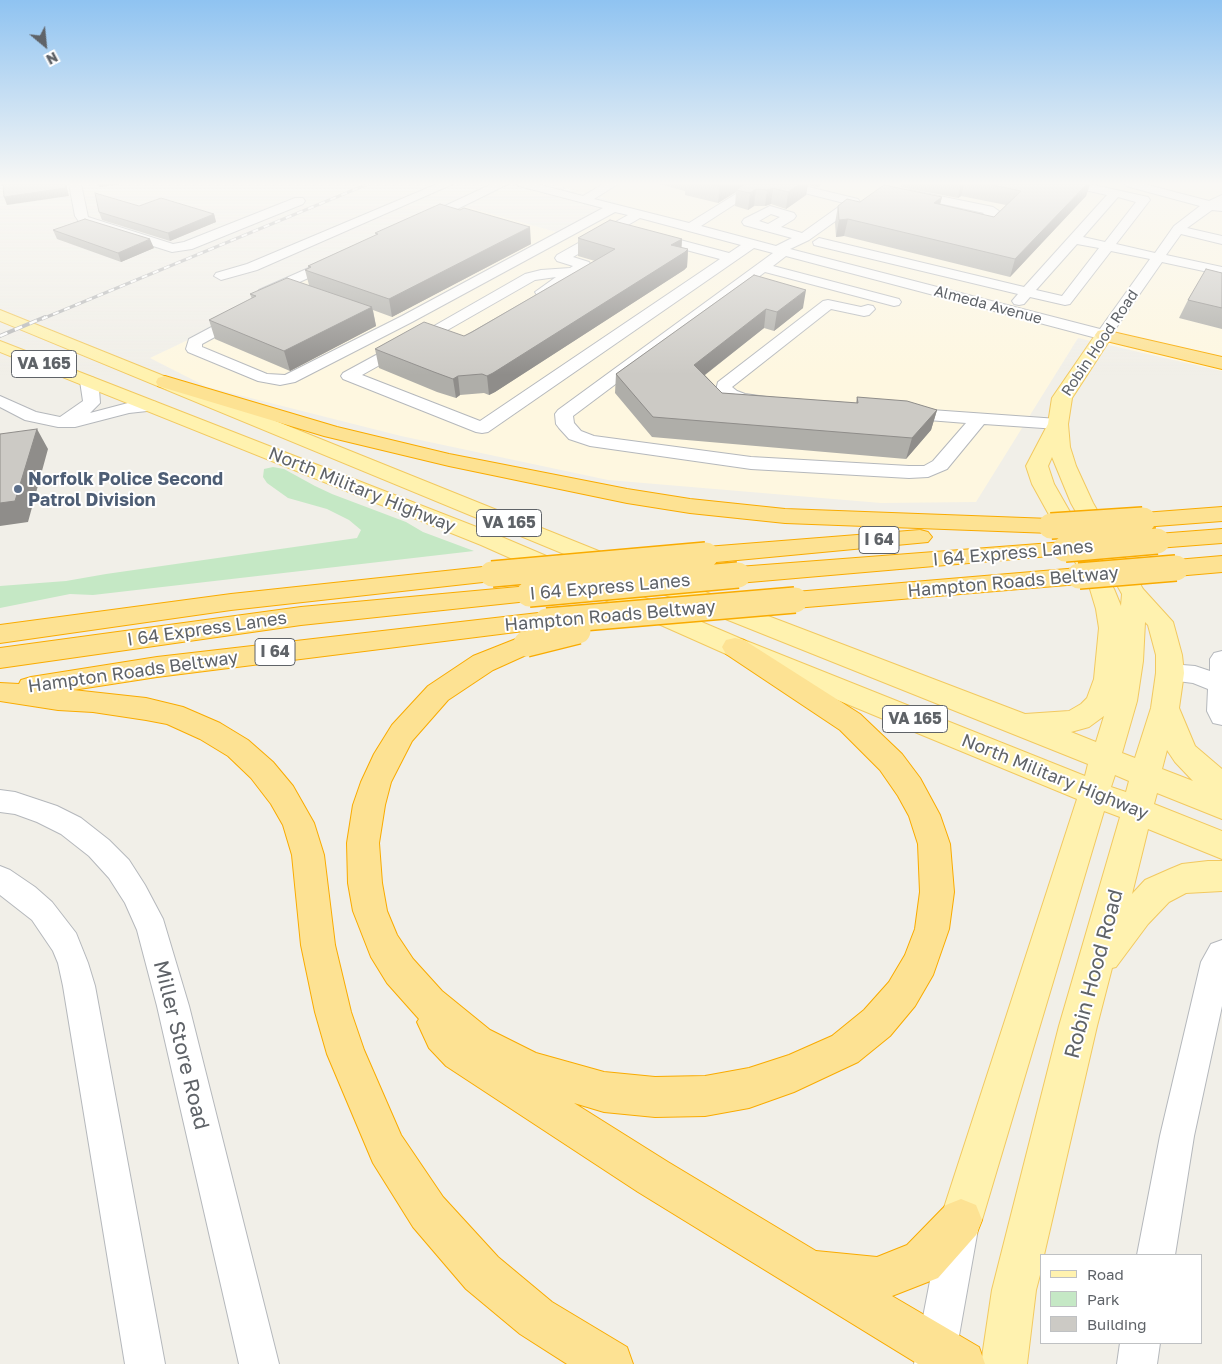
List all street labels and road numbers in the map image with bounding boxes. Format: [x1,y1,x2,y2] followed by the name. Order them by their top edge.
[932,282,1044,328] street label: Almeda Avenue
[1058,286,1142,400] street label: Robin Hood Road
[12,350,76,378] road number: VA 165
[265,443,459,537] street label: North Military Highway
[476,509,542,536] road number: VA 165
[859,526,899,554] road number: I 64
[932,535,1094,571] street label: I 64 Express Lanes
[906,562,1120,602] street label: Hampton Roads Beltway
[529,569,691,605] street label: I 64 Express Lanes
[503,596,717,636] street label: Hampton Roads Beltway
[126,607,288,651] street label: I 64 Express Lanes
[255,638,295,666] road number: I 64
[27,647,239,697] street label: Hampton Roads Beltway
[882,706,948,732] road number: VA 165
[958,730,1152,824] street label: North Military Highway
[1059,887,1129,1061] street label: Robin Hood Road
[148,958,214,1132] street label: Miller Store Road

